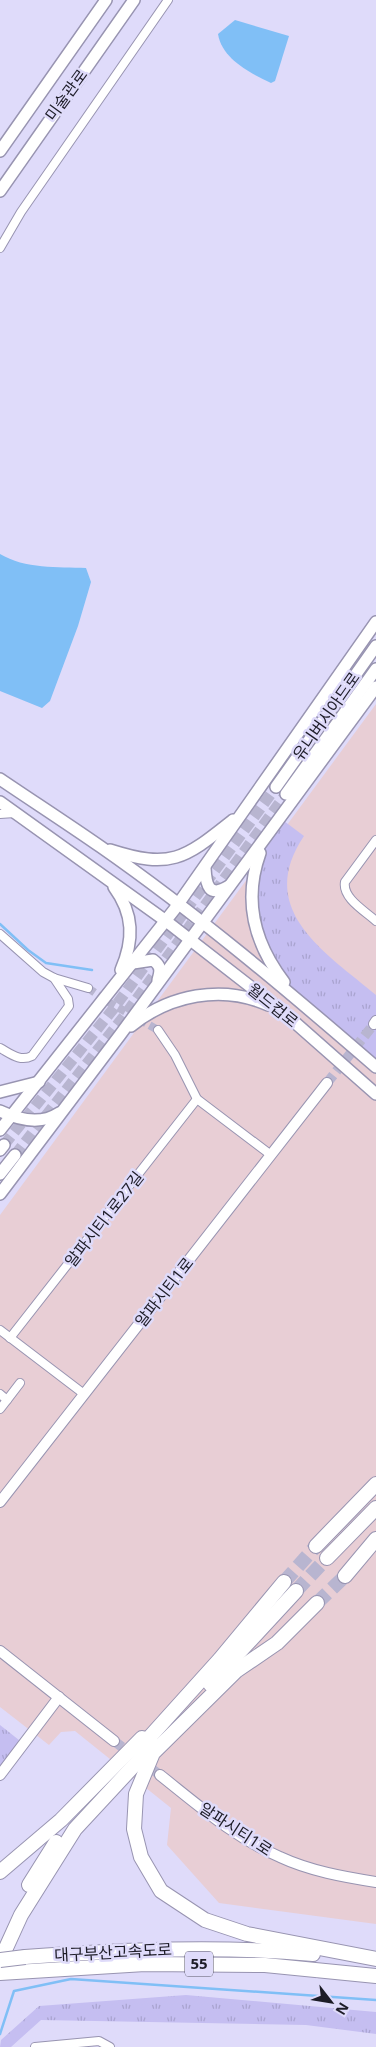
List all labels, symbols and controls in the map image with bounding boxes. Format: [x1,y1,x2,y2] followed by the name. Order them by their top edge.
[40,64,92,125] street label: 미술관로
[287,667,365,765] street label: 유니버시아드로
[243,978,303,1032] street label: 월드컵로
[60,1167,148,1271] street label: 알파시티1로27길
[130,1252,198,1331] street label: 알파시티1로
[195,1797,277,1861] street label: 알파시티1로
[54,1938,173,1966] street label: 대구부산고속도로
[185,1952,213,1976] road number: 55
[306,1977,356,2027] north arrow
[331,1999,354,2019] text: N

